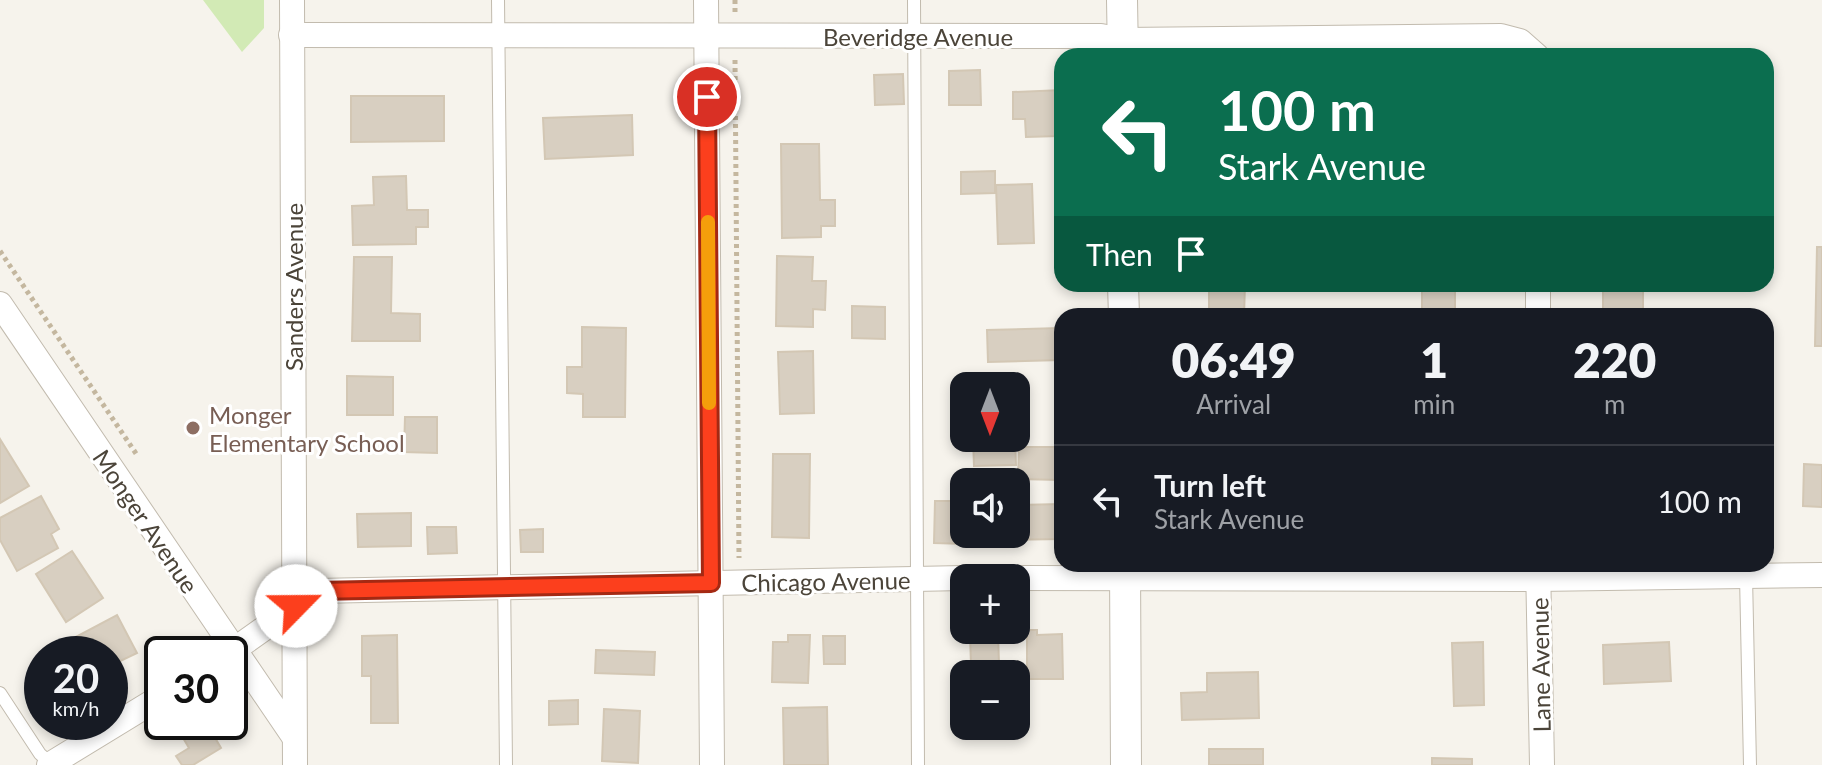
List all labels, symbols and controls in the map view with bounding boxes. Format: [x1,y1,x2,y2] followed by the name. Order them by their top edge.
[823,22,1013,51] street label: Beveridge Avenue
[673,63,741,131] pin
[685,75,729,119] icon: arrive
[1218,76,1376,143] text: 100 m
[1086,80,1190,184] icon: left
[1218,144,1426,188] text: Stark Avenue
[279,203,308,371] street label: Sanders Avenue
[1169,232,1213,276] icon: arrive
[1086,236,1153,272] text: Then
[1172,331,1296,388] text: 06:49
[1420,331,1448,388] text: 1
[1573,331,1656,388] text: 220
[950,372,1030,452] north arrow
[950,372,1030,740] map controls
[1196,388,1271,420] text: Arrival
[1413,388,1455,420] text: min
[1604,388,1625,420] text: m
[209,400,405,457] place label: Monger Elementary School
[184,419,202,437] marker: Monger Elementary School
[87,444,205,598] street label: Monger Avenue
[1154,467,1266,503] text: Turn left
[950,468,1030,548] button: sound
[1086,479,1130,523] icon: left
[1657,483,1742,519] text: 100 m
[1154,503,1304,535] text: Stark Avenue
[254,564,338,648] position arrow
[950,564,1030,644] button: +
[741,565,911,597] street label: Chicago Avenue
[1524,597,1556,733] street label: Lane Avenue
[144,636,248,740] speed limit sign: 30
[53,654,99,702] text: 20
[950,660,1030,740] button: −
[53,696,99,720] text: km/h

